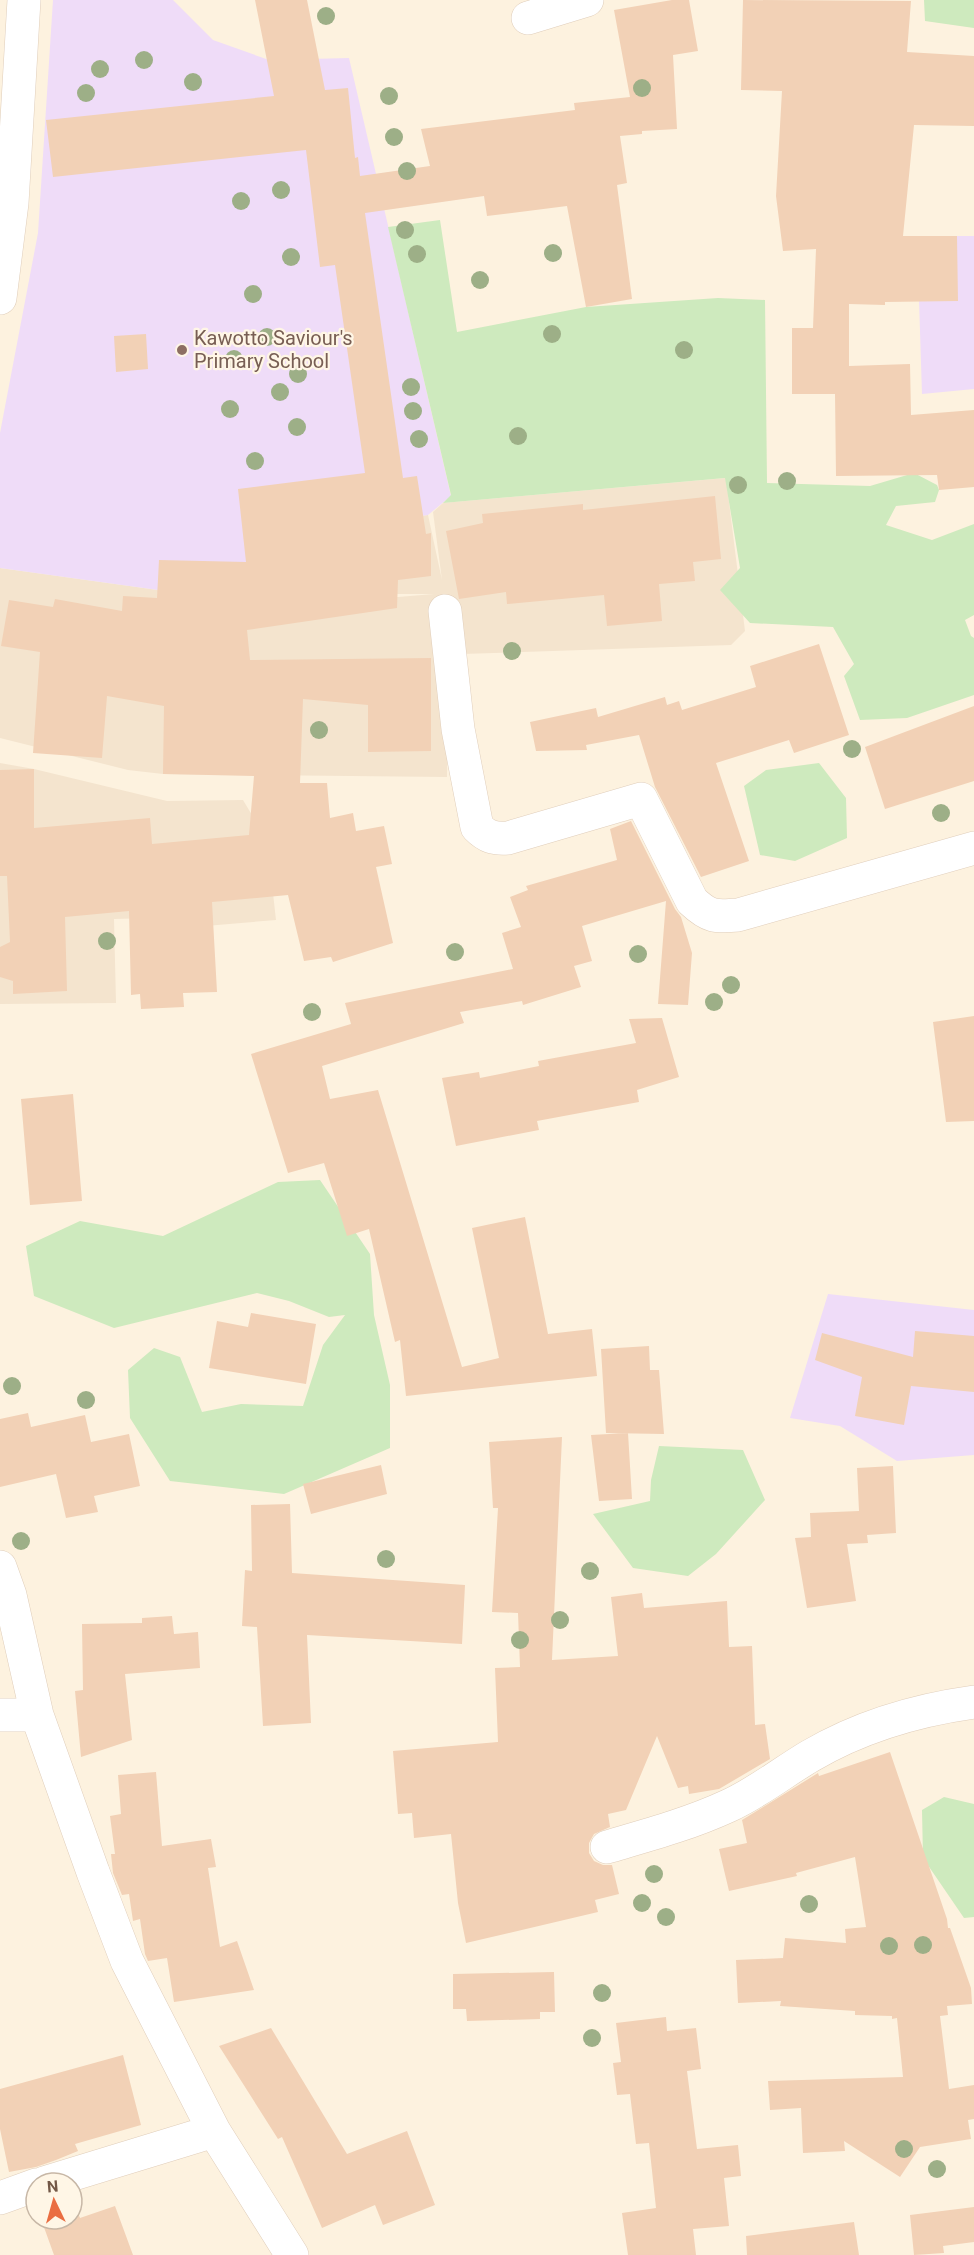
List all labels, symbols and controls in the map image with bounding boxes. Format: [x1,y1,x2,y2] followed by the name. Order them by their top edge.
[194,326,353,373] place label: Kawotto Saviour's Primary School
[175,343,189,357] marker: Kawotto Saviour's Primary School
[24,2171,84,2231] north arrow
[46,2177,59,2197] text: N

